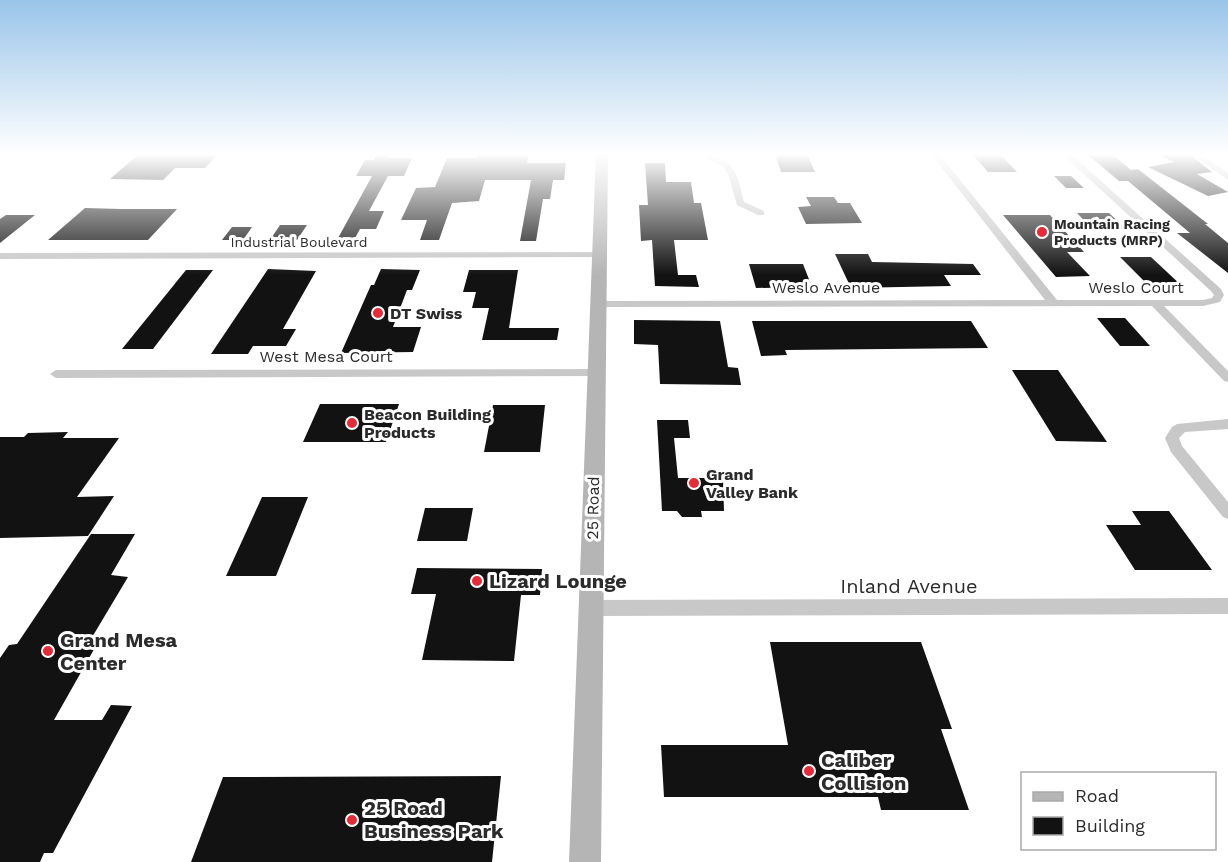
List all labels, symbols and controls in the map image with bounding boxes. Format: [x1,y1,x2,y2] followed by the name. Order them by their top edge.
[1054,216,1170,248] place label: Mountain Racing Products (MRP)
[1035,225,1049,239] marker: Mountain Racing Products (MRP)
[231,234,367,250] street label: Industrial Boulevard
[772,278,880,297] street label: Weslo Avenue
[1088,278,1184,297] street label: Weslo Court
[390,304,463,323] place label: DT Swiss
[371,306,385,320] marker: DT Swiss
[259,347,393,366] street label: West Mesa Court
[364,405,491,442] place label: Beacon Building Products
[345,416,359,430] marker: Beacon Building Products
[706,465,798,502] place label: Grand Valley Bank
[583,476,603,540] street label: 25 Road
[687,476,701,490] marker: Grand Valley Bank
[489,569,627,593] place label: Lizard Lounge
[470,574,484,588] marker: Lizard Lounge
[840,574,978,598] street label: Inland Avenue
[60,628,178,675] place label: Grand Mesa Center
[41,644,55,658] marker: Grand Mesa Center
[821,748,906,795] place label: Caliber Collision
[802,764,816,778] marker: Caliber Collision
[1021,772,1216,850] legend
[1075,785,1119,806] text: Road
[364,796,504,843] place label: 25 Road Business Park
[345,813,359,827] marker: 25 Road Business Park
[1075,815,1145,836] text: Building

